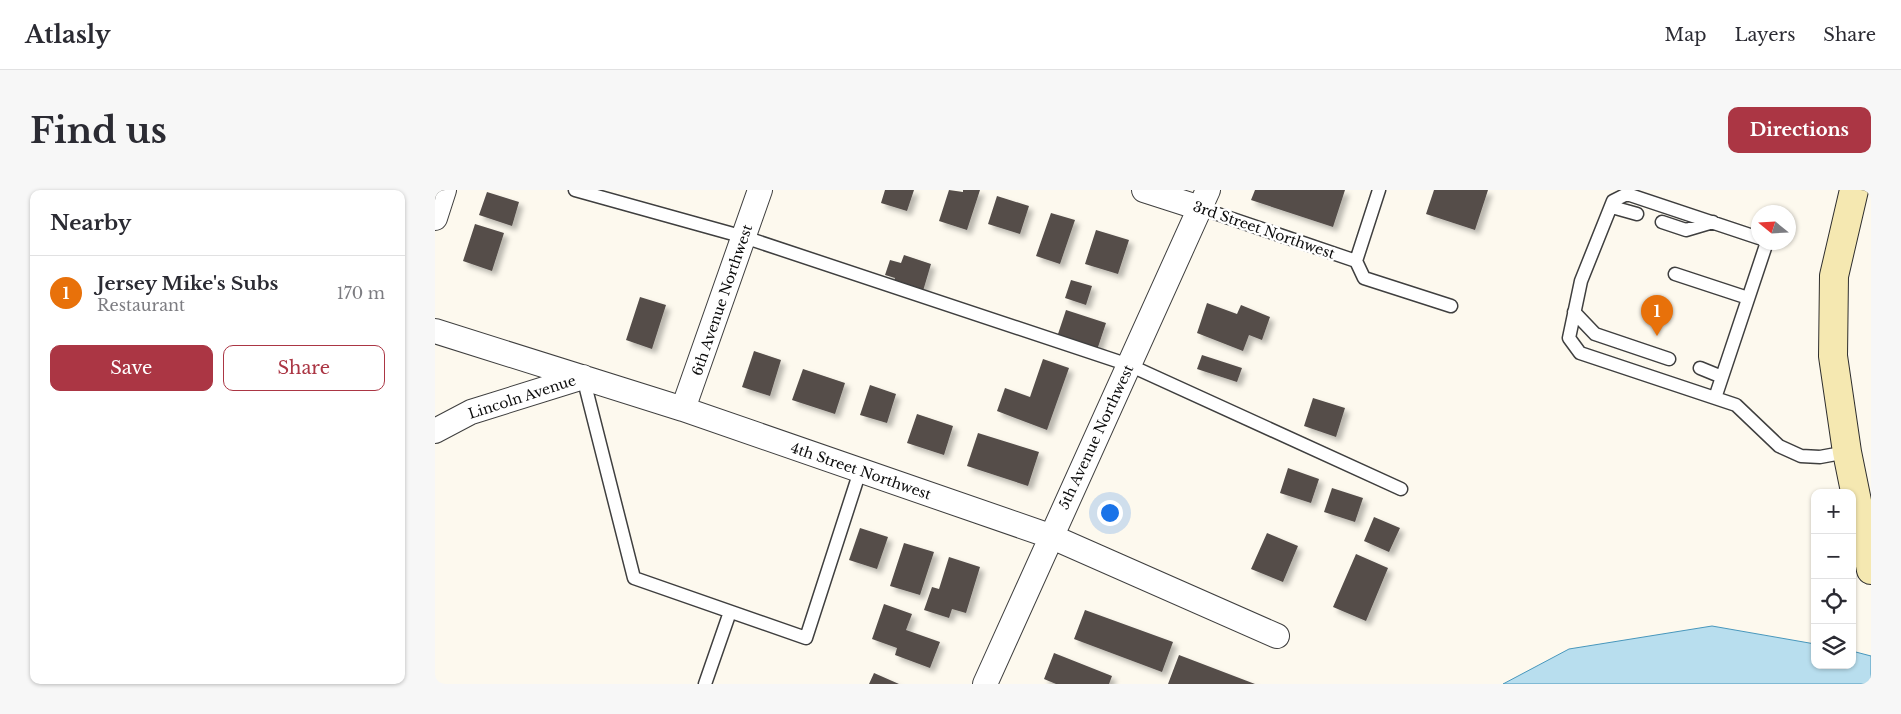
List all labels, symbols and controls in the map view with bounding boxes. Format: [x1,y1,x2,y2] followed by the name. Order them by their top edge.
[25,20,111,49] text: Atlasly
[1665,24,1706,46] text: Map
[1734,24,1795,46] text: Layers
[1823,24,1876,46] text: Share
[1728,107,1871,153] button: Directions
[30,109,167,152] text: Find us
[1191,197,1338,263] street label: 3rd Street Northwest
[1751,205,1796,250] north arrow
[50,210,131,236] text: Nearby
[688,221,757,378] street label: 6th Avenue Northwest
[97,272,278,295] text: Jersey Mike's Subs
[63,283,69,303] text: 1
[337,283,385,303] text: 170 m
[97,295,185,315] text: Restaurant
[1641,295,1673,336] pin: 1
[50,345,213,391] button: Save
[223,345,385,391] button: Share
[1055,361,1138,512] street label: 5th Avenue Northwest
[466,371,578,423] street label: Lincoln Avenue
[788,439,934,504] street label: 4th Street Northwest
[1811,489,1856,669] map controls
[1811,489,1856,534] button: +
[1097,500,1123,526] your location
[1811,534,1856,579] button: −
[1811,579,1856,624] button: locate
[1811,624,1856,669] button: layers

